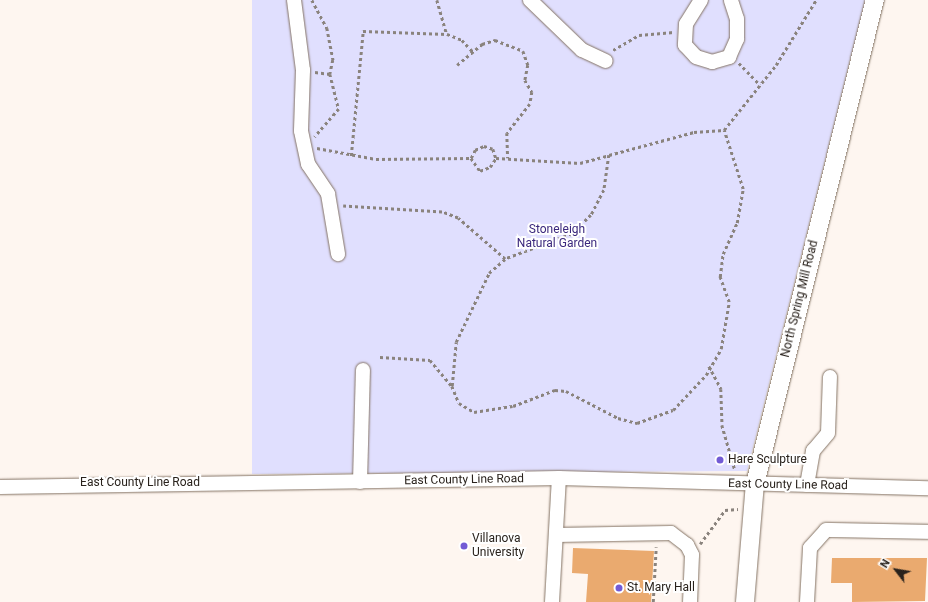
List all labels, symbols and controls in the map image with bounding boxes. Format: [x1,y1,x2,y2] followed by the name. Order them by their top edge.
[517,223,597,251] park label: Stoneleigh Natural Garden
[778,239,822,359] street label: North Spring Mill Road
[728,453,807,467] place label: Hare Sculpture
[715,455,725,465] marker: Hare Sculpture
[404,472,524,488] street label: East County Line Road
[80,476,200,490] street label: East County Line Road
[728,477,848,493] street label: East County Line Road
[472,532,524,560] place label: Villanova University
[459,541,469,551] marker: Villanova University
[876,550,916,590] north arrow
[878,557,893,570] text: N
[627,581,695,595] place label: St. Mary Hall
[614,583,624,593] marker: St. Mary Hall

